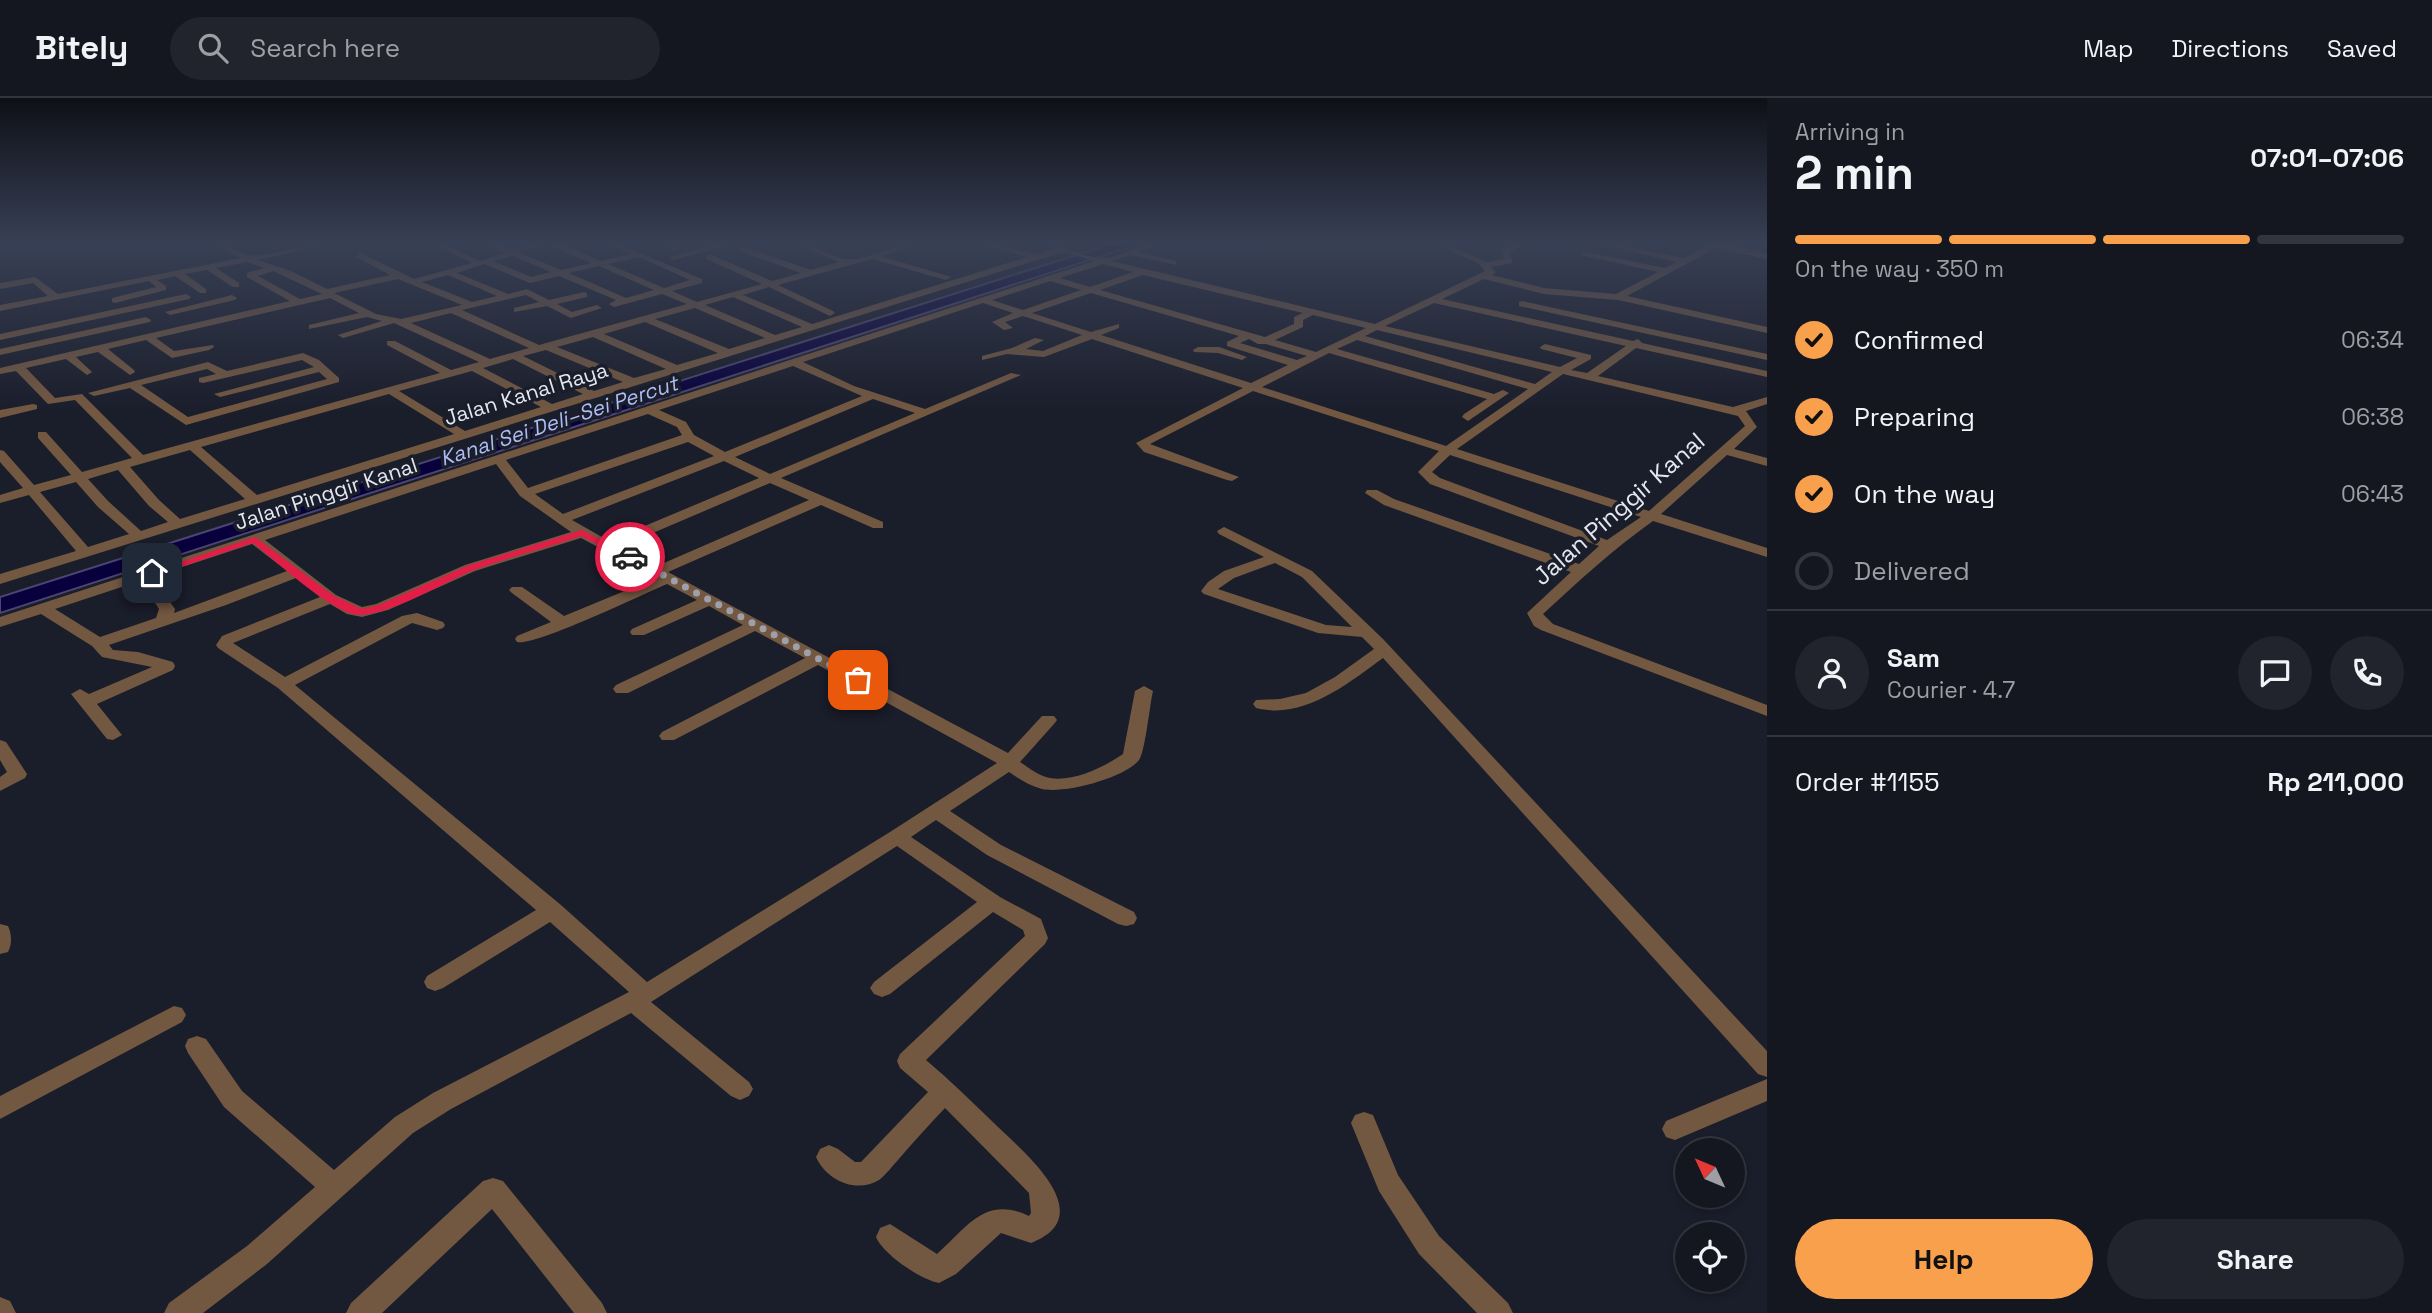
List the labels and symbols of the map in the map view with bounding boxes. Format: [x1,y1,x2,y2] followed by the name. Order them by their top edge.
[441,356,611,431] street label: Jalan Kanal Raya
[436,369,684,472] water label: Kanal Sei Deli–Sei Percut
[1526,425,1711,592] street label: Jalan Pinggir Kanal
[231,451,421,536] street label: Jalan Pinggir Kanal
[595,522,665,592] courier
[122,543,182,603] pin
[828,650,888,710] pin
[1675,1138,1745,1208] north arrow

